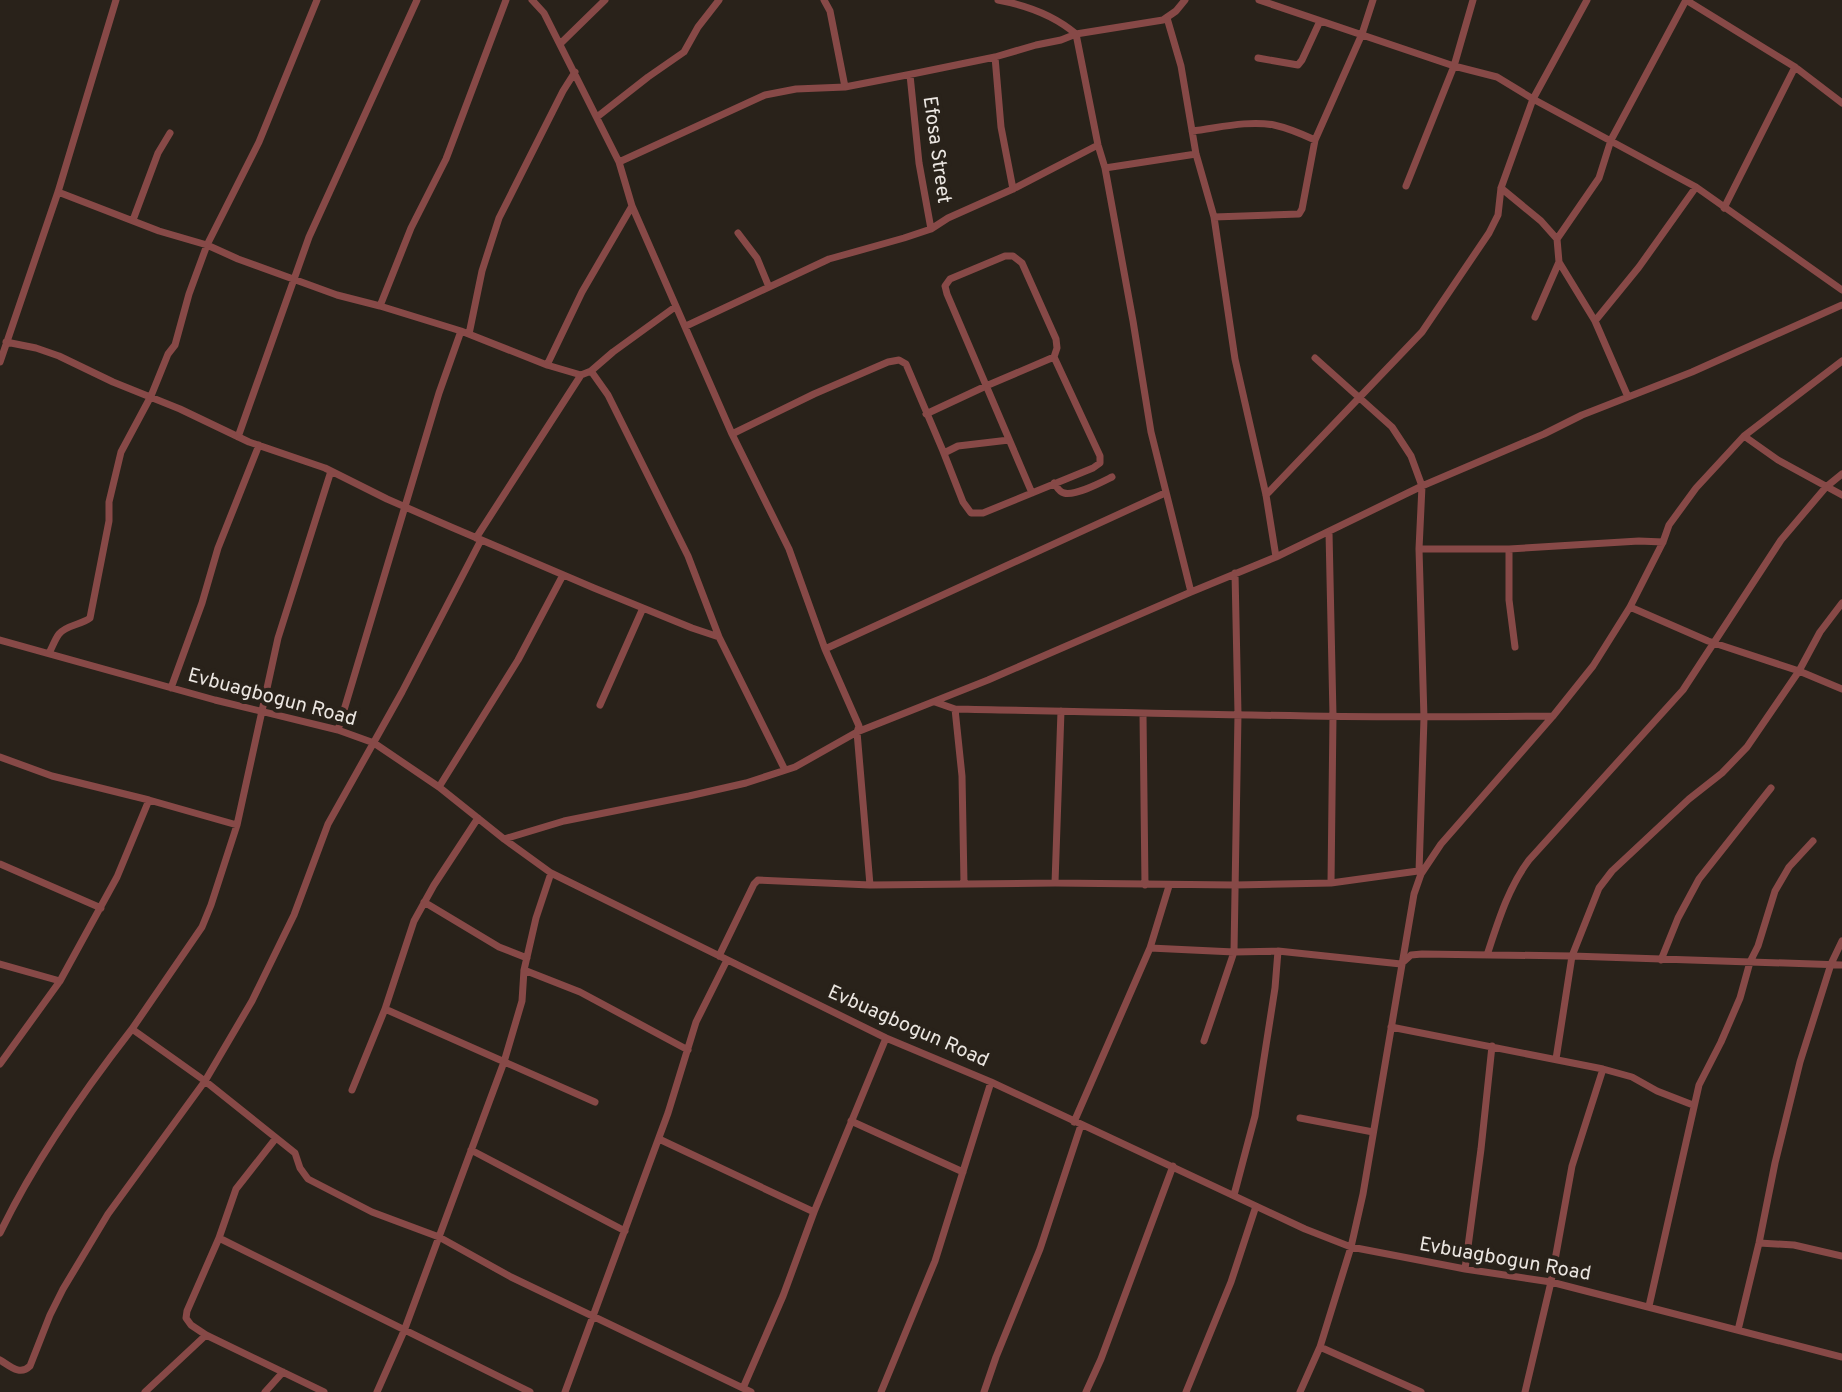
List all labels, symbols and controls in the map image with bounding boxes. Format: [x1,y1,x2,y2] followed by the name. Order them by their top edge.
[916,95,956,205] street label: Efosa Street
[185,663,359,733] street label: Evbuagbogun Road
[823,980,993,1074] street label: Evbuagbogun Road
[1417,1232,1593,1288] street label: Evbuagbogun Road

